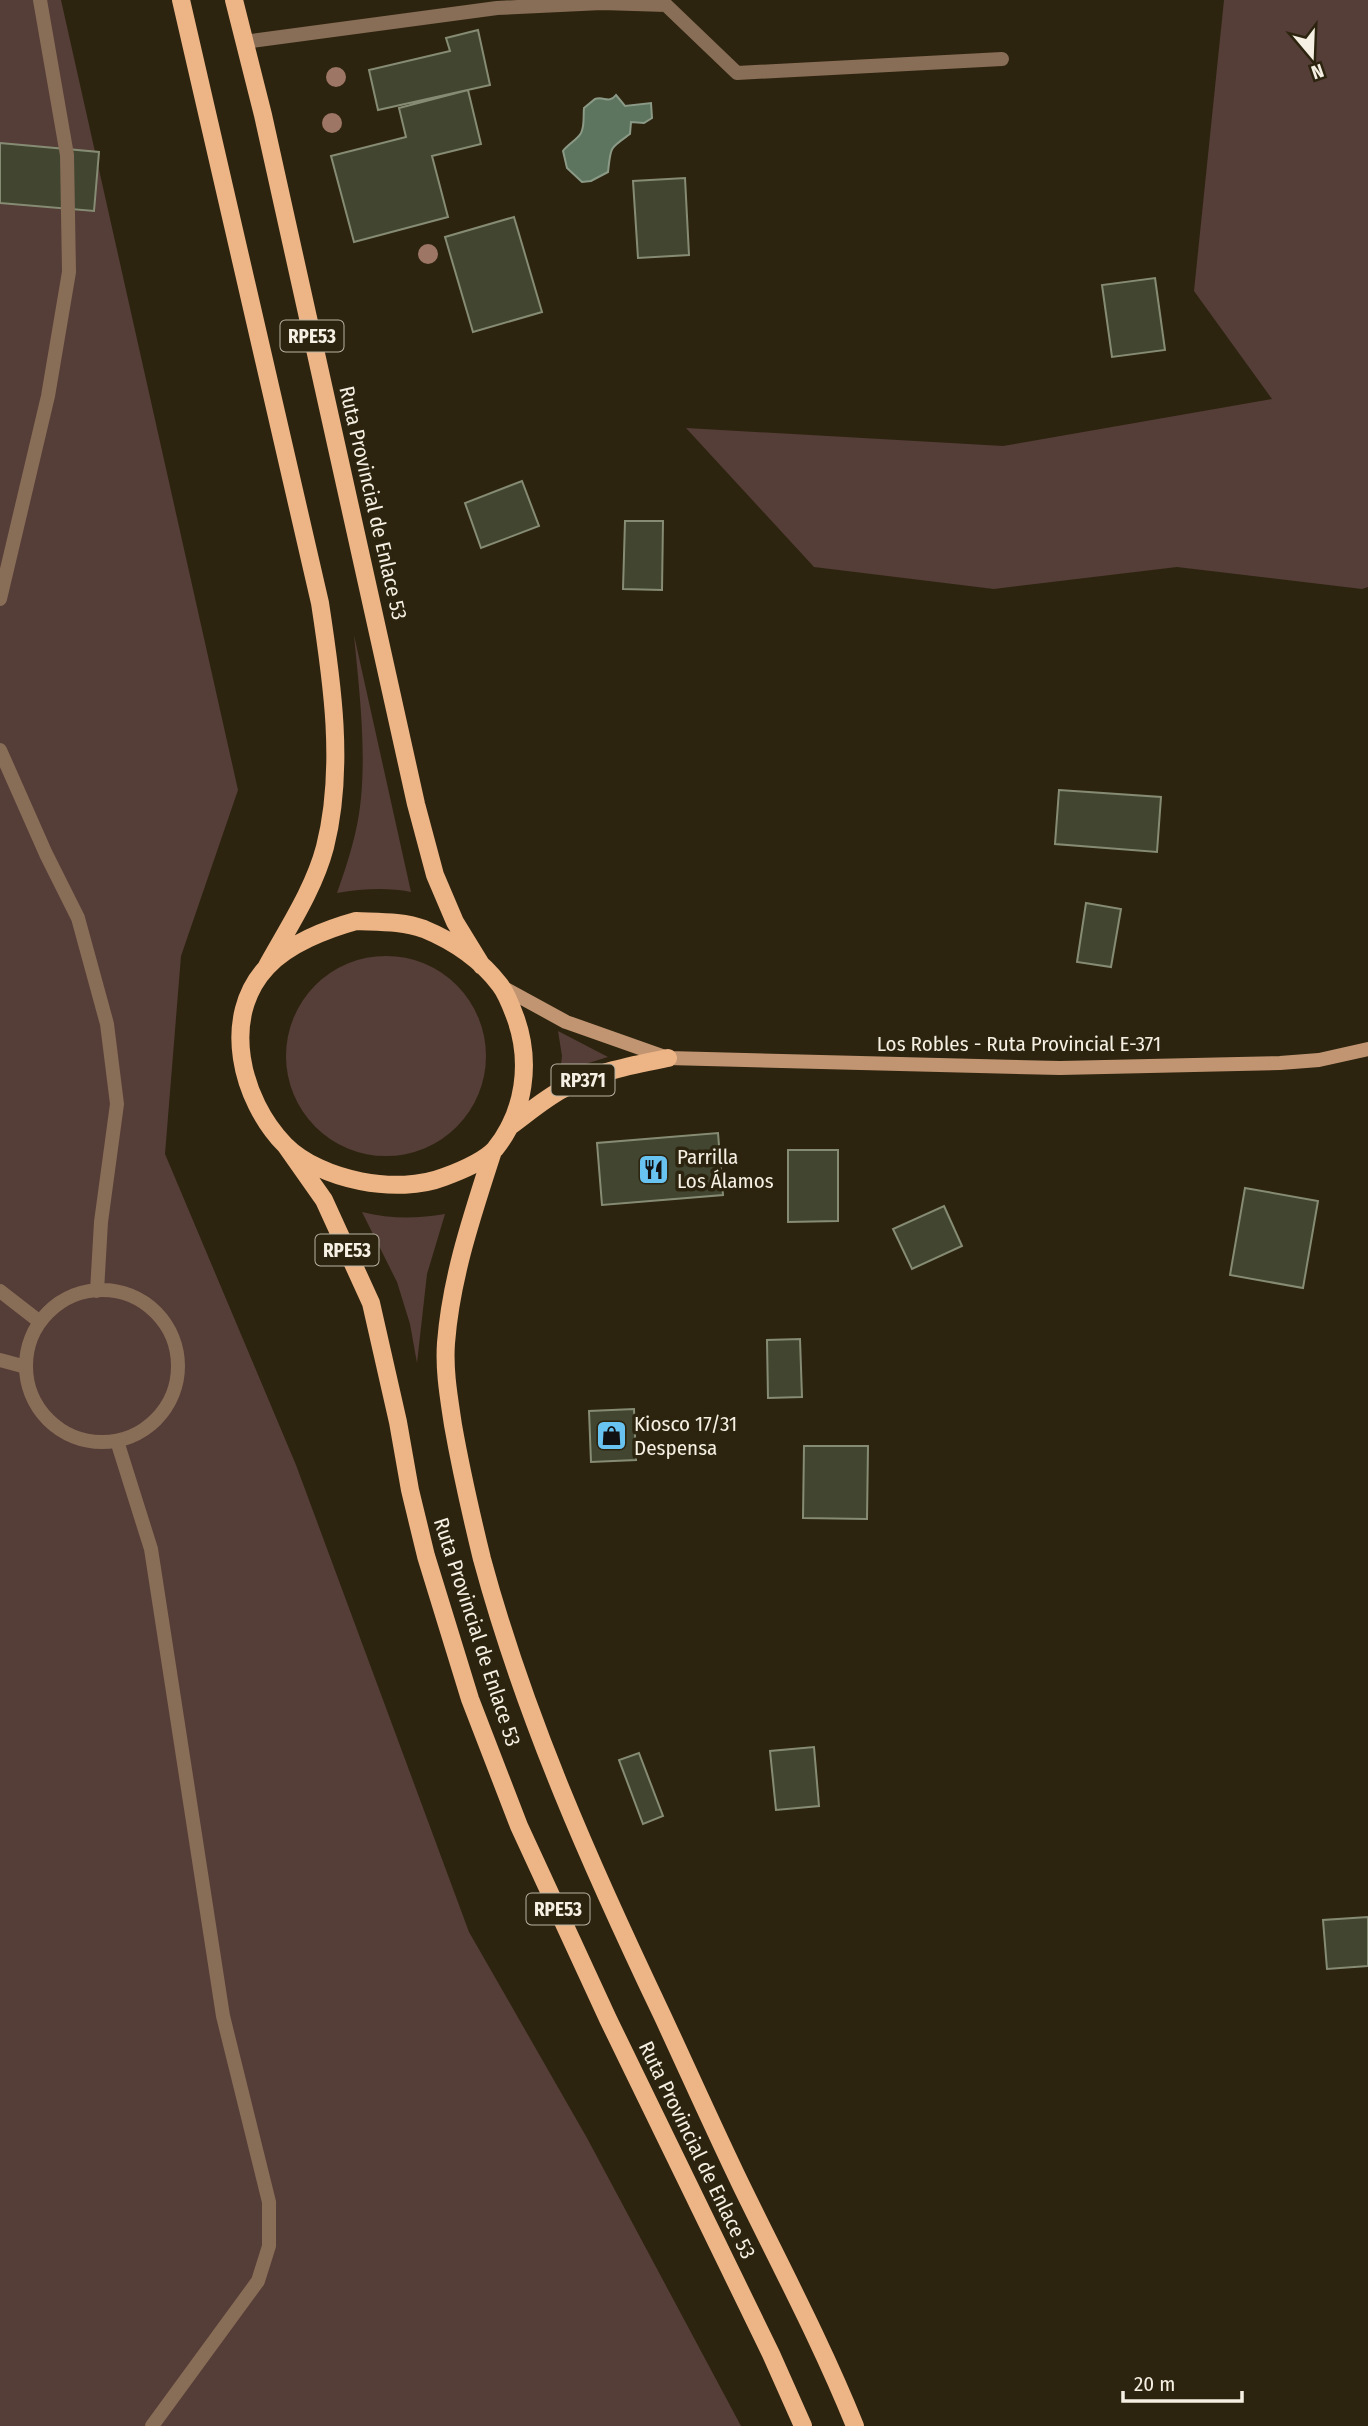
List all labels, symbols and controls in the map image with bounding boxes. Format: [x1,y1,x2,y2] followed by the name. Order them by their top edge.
[1277,21,1347,91] north arrow
[1308,59,1327,84] text: N
[280,320,344,352] road number: RPE53
[333,384,413,622] street label: Ruta Provincial de Enlace 53
[877,1031,1161,1057] street label: Los Robles - Ruta Provincial E-371
[552,1064,614,1096] road number: RP371
[677,1144,774,1194] place label: Parrilla Los Álamos
[637,1152,671,1186] restaurant icon: Parrilla Los Álamos
[316,1234,378,1266] road number: RPE53
[634,1411,737,1461] place label: Kiosco 17/31 Despensa
[594,1419,628,1453] shop icon: Kiosco 17/31 Despensa
[428,1514,526,1750] street label: Ruta Provincial de Enlace 53
[526,1894,590,1924] road number: RPE53
[633,2037,761,2263] street label: Ruta Provincial de Enlace 53
[1123,2360,1242,2404] scale bar
[1134,2371,1175,2397] text: 20 m

